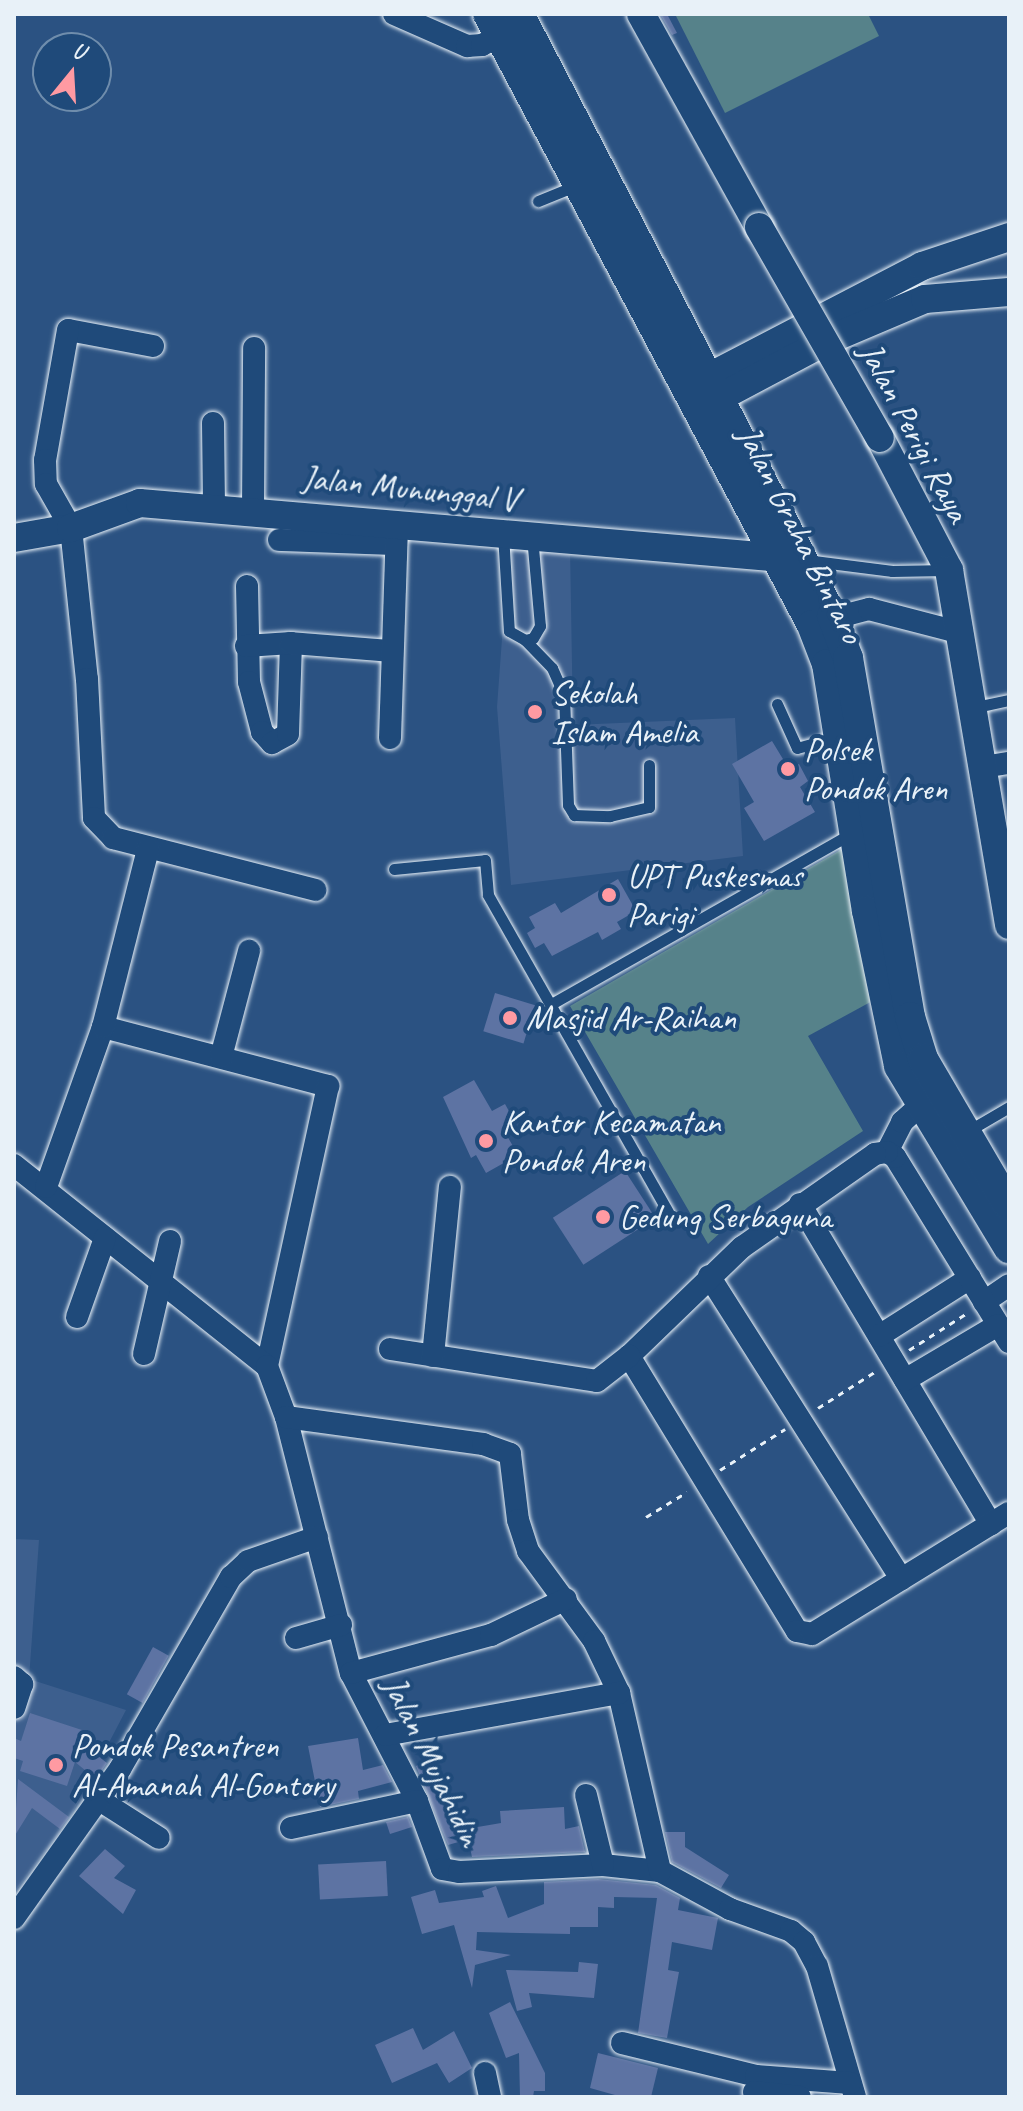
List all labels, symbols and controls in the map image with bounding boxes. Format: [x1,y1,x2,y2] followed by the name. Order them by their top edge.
[32,32,112,112] north arrow
[69,36,88,66] text: U
[851,336,979,528] street label: Jalan Perigi Raya
[729,419,873,649] street label: Jalan Graha Bintaro
[300,456,520,520] street label: Jalan Mununggal V
[551,672,697,752] place label: Sekolah Islam Amelia
[526,703,544,721] marker: Sekolah Islam Amelia
[804,729,947,808] place label: Polsek Pondok Aren
[779,760,797,778] marker: Polsek Pondok Aren
[627,855,802,934] place label: UPT Puskesmas Parigi
[598,884,620,906] marker: UPT Puskesmas Parigi
[526,998,736,1038] place label: Masjid Ar-Raihan
[501,1009,519,1027] marker: Masjid Ar-Raihan
[502,1101,720,1180] place label: Kantor Kecamatan Pondok Aren
[477,1132,495,1150] marker: Kantor Kecamatan Pondok Aren
[619,1197,831,1237] place label: Gedung Serbaguna
[594,1208,612,1226] marker: Gedung Serbaguna
[375,1670,491,1852] street label: Jalan Mujahidin
[72,1725,334,1804] place label: Pondok Pesantren Al-Amanah Al-Gontory
[47,1756,65,1774] marker: Pondok Pesantren Al-Amanah Al-Gontory

